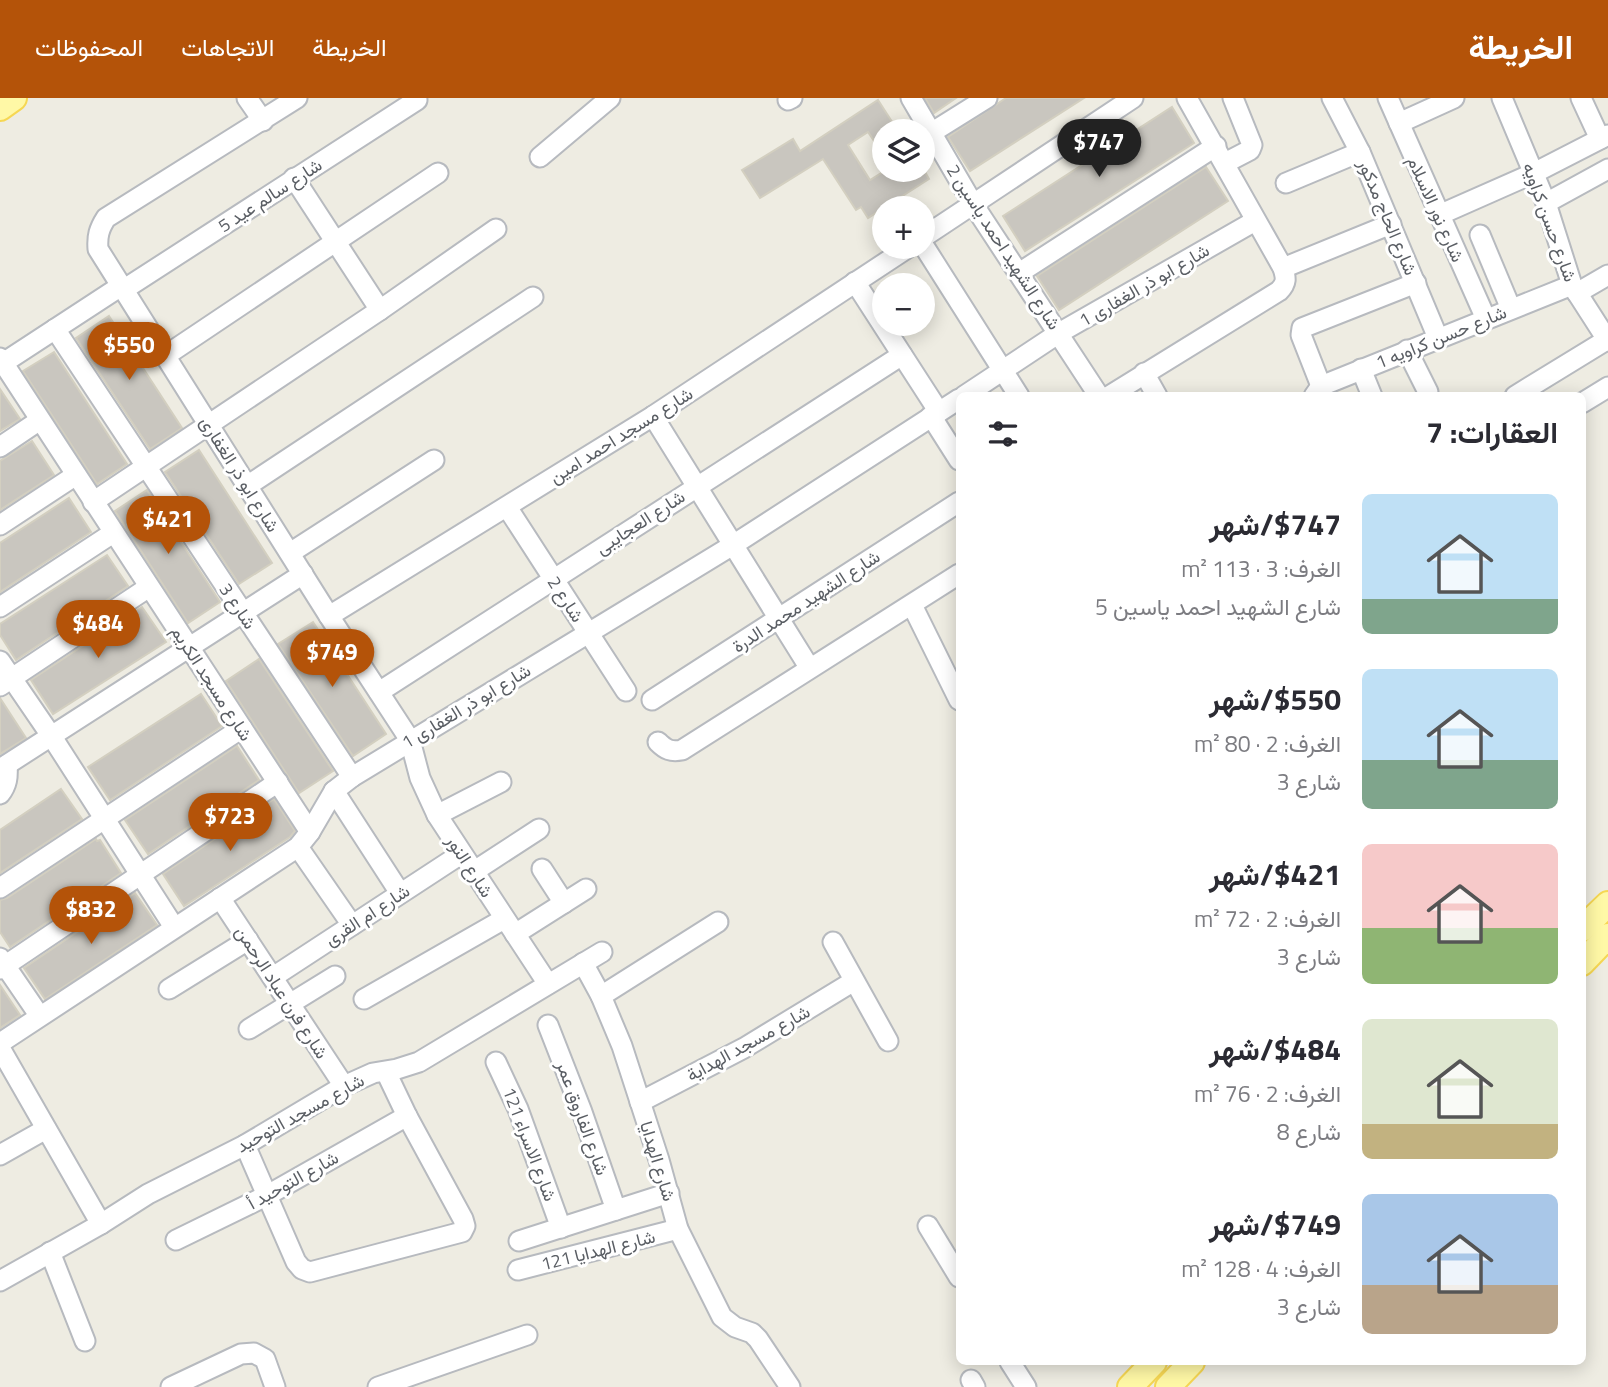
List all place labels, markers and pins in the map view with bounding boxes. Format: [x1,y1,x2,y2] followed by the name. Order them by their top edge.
[1058,120,1140,179] pin: $747
[88,322,170,382] pin: $550
[127,496,209,556] pin: $421
[57,601,139,660] pin: $484
[291,630,373,689] pin: $749
[189,794,271,853] pin: $723
[50,886,132,946] pin: $832

